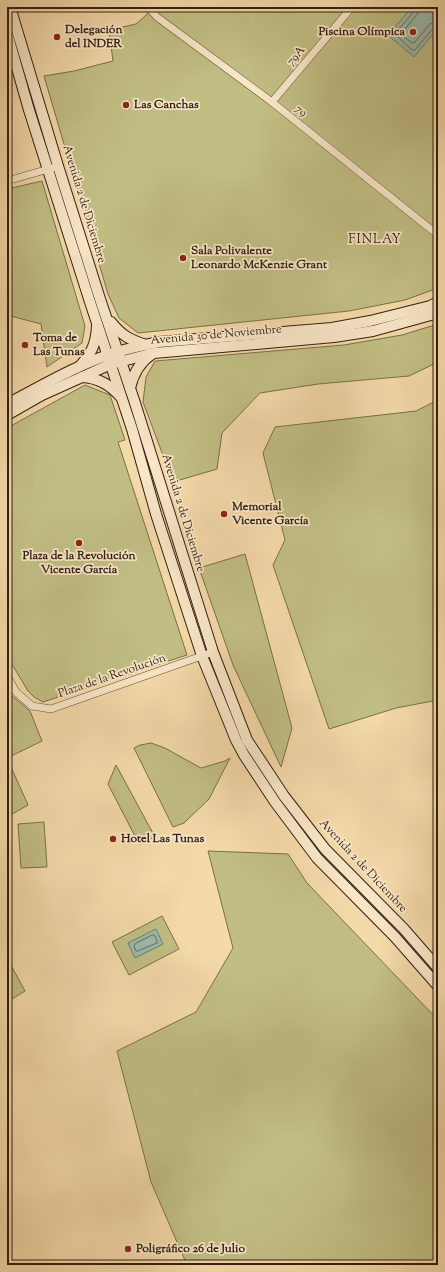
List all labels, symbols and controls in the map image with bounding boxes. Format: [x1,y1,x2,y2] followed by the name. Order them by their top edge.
[64,21,123,53] place label: Delegación del INDER
[318,23,405,41] place label: Piscina Olímpica
[408,27,418,37] marker: Piscina Olímpica
[52,32,62,42] marker: Delegación del INDER
[282,42,310,70] street label: 79A
[133,96,199,114] place label: Las Canchas
[121,100,131,110] marker: Las Canchas
[291,100,311,122] street label: 79
[57,143,111,266] street label: Avenida 2 de Diciembre
[348,231,402,249] district label: FINLAY
[190,242,328,274] place label: Sala Polivalente Leonardo McKenzie Grant
[178,253,188,263] marker: Sala Polivalente Leonardo McKenzie Grant
[150,320,283,350] street label: Avenida 30 de Noviembre
[32,329,85,361] place label: Toma de Las Tunas
[20,340,30,350] marker: Toma de Las Tunas
[156,452,210,575] street label: Avenida 2 de Diciembre
[231,498,309,530] place label: Memorial Vicente García
[219,509,229,519] marker: Memorial Vicente García
[74,538,84,548] marker: Plaza de la Revolución Vicente García
[21,547,137,579] place label: Plaza de la Revolución Vicente García
[56,649,168,703] street label: Plaza de la Revolución
[315,815,412,917] street label: Avenida 2 de Diciembre
[120,830,204,848] place label: Hotel Las Tunas
[108,834,118,844] marker: Hotel Las Tunas
[135,1240,245,1258] place label: Poligráfico 26 de Julio
[123,1244,133,1254] marker: Poligráfico 26 de Julio

